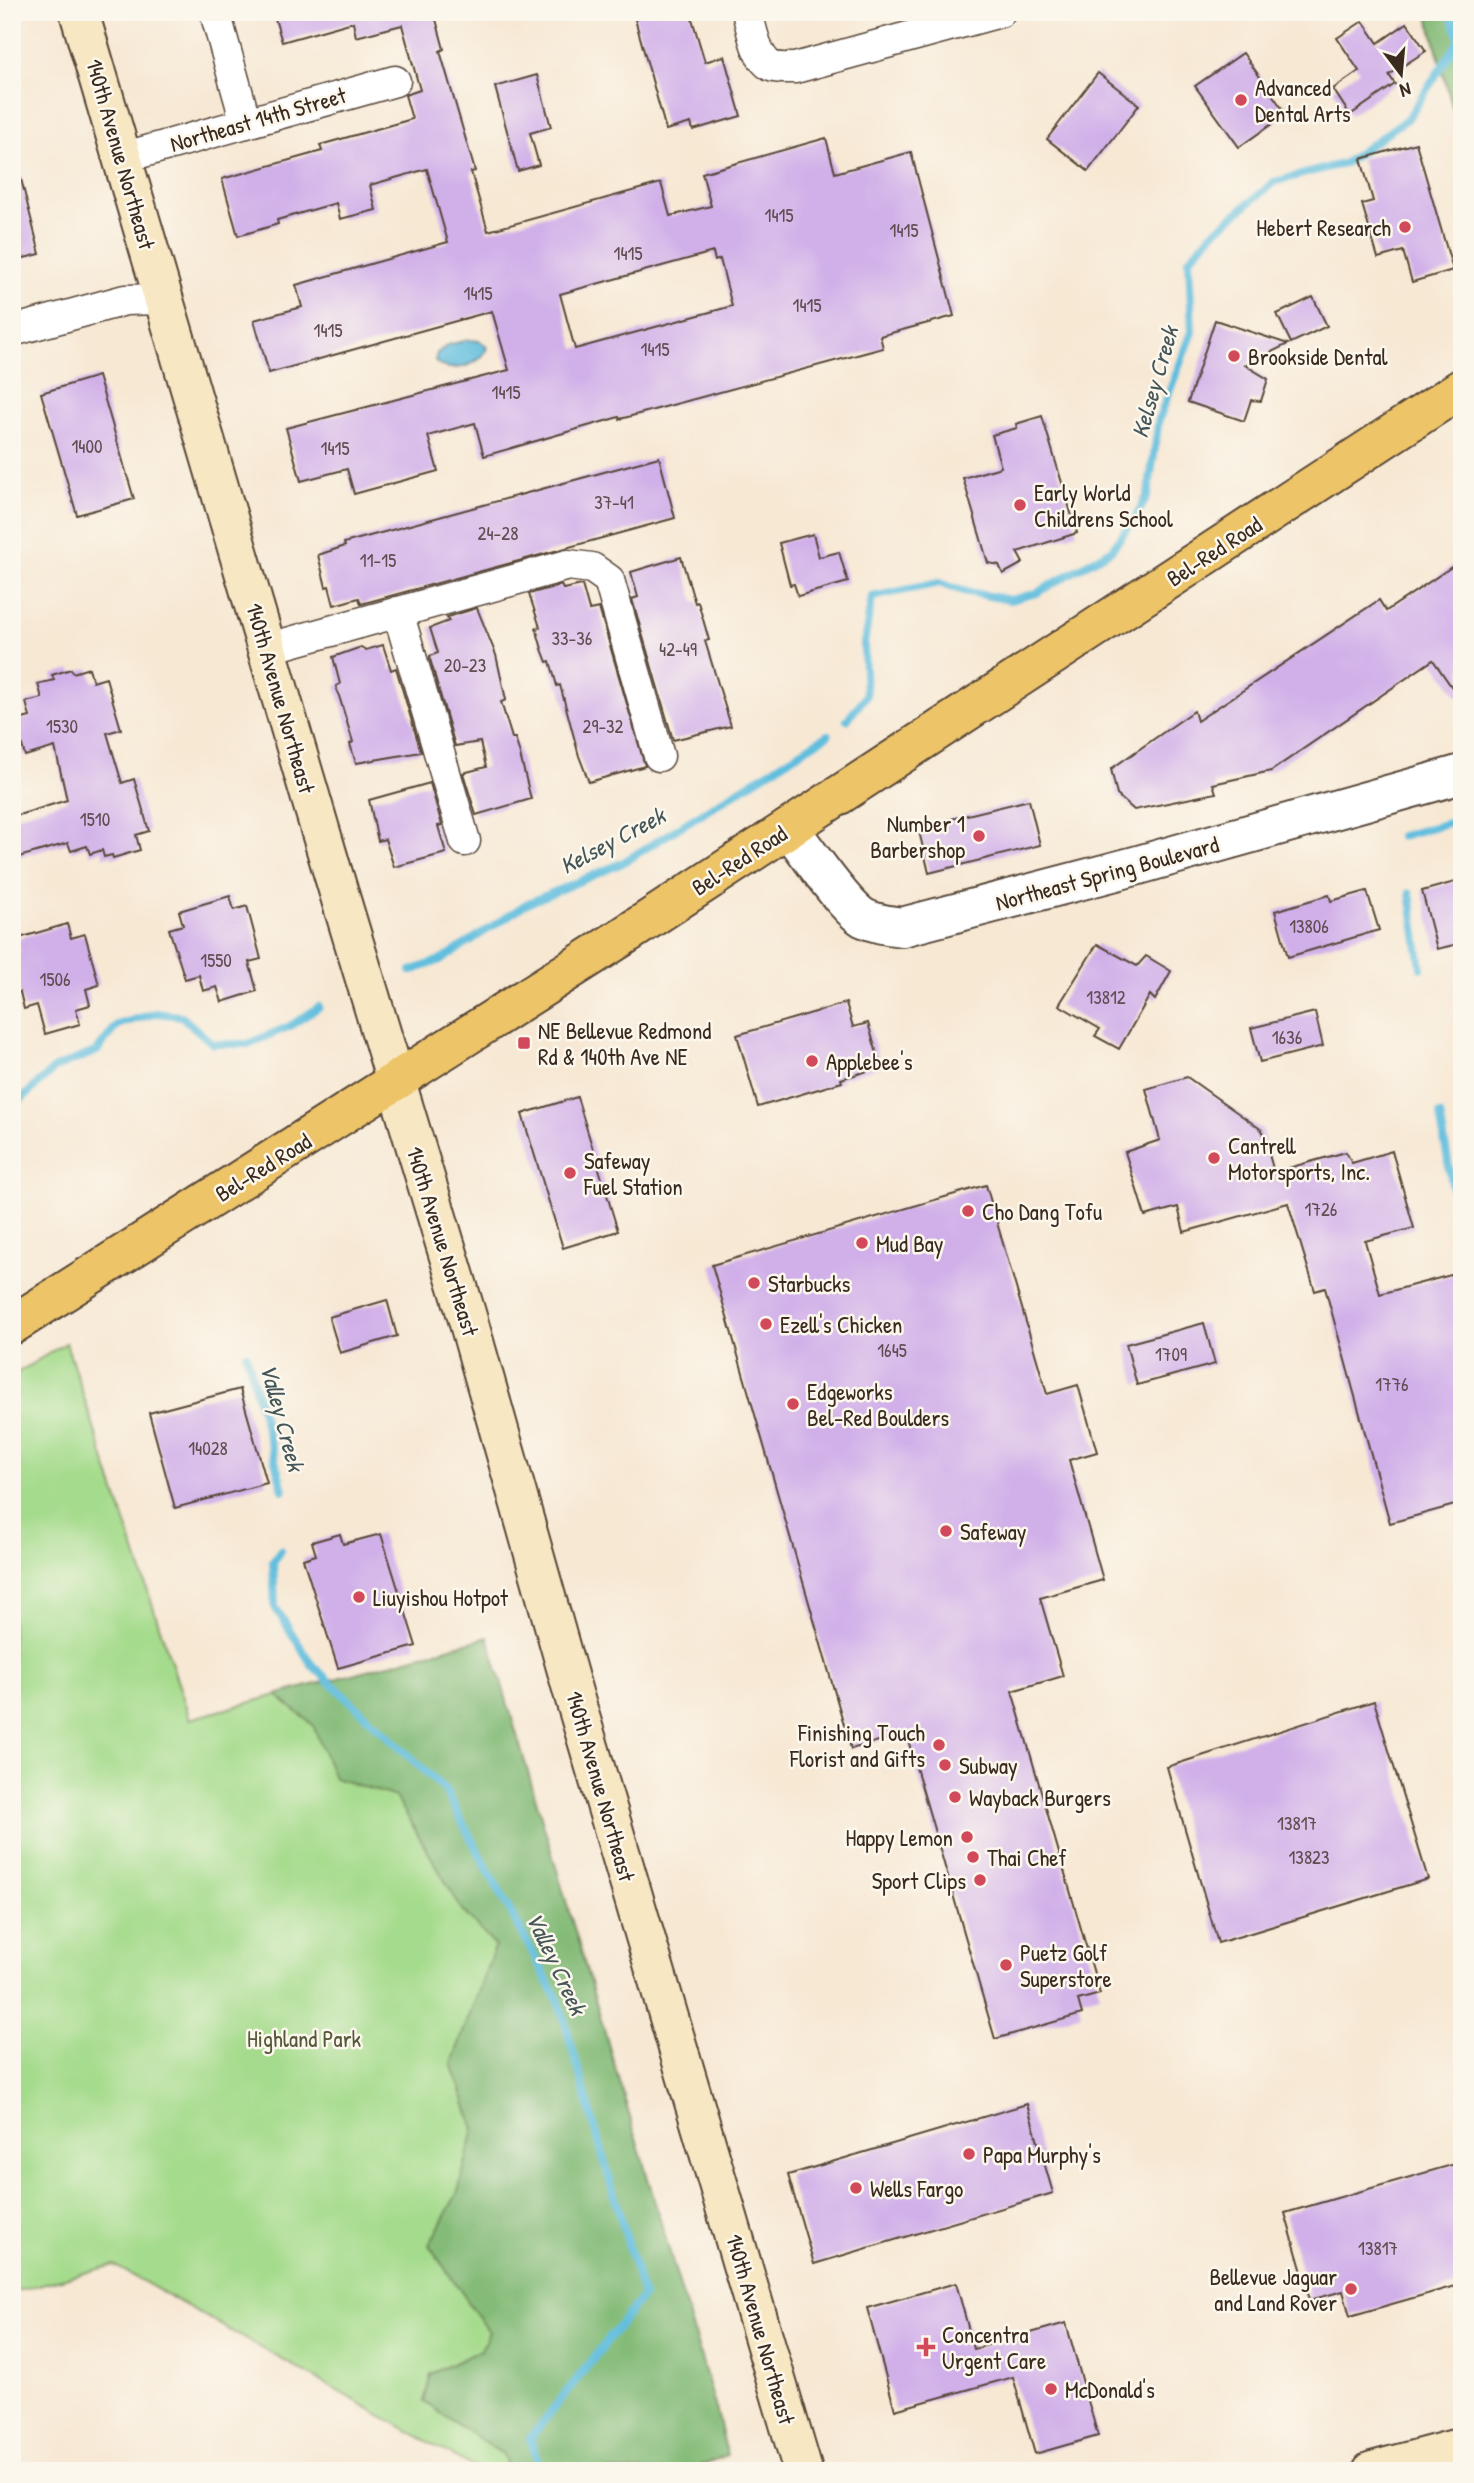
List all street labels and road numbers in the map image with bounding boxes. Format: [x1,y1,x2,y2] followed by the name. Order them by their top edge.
[79,55,163,254] street label: 140th Avenue Northeast
[166,79,351,159] street label: Northeast 14th Street
[1160,509,1268,593] street label: Bel-Red Road
[239,599,323,798] street label: 140th Avenue Northeast
[685,818,793,902] street label: Bel-Red Road
[992,828,1222,918] street label: Northeast Spring Boulevard
[209,1125,317,1209] street label: Bel-Red Road
[399,1142,487,1341] street label: 140th Avenue Northeast
[559,1687,643,1886] street label: 140th Avenue Northeast
[719,2230,803,2429] street label: 140th Avenue Northeast

